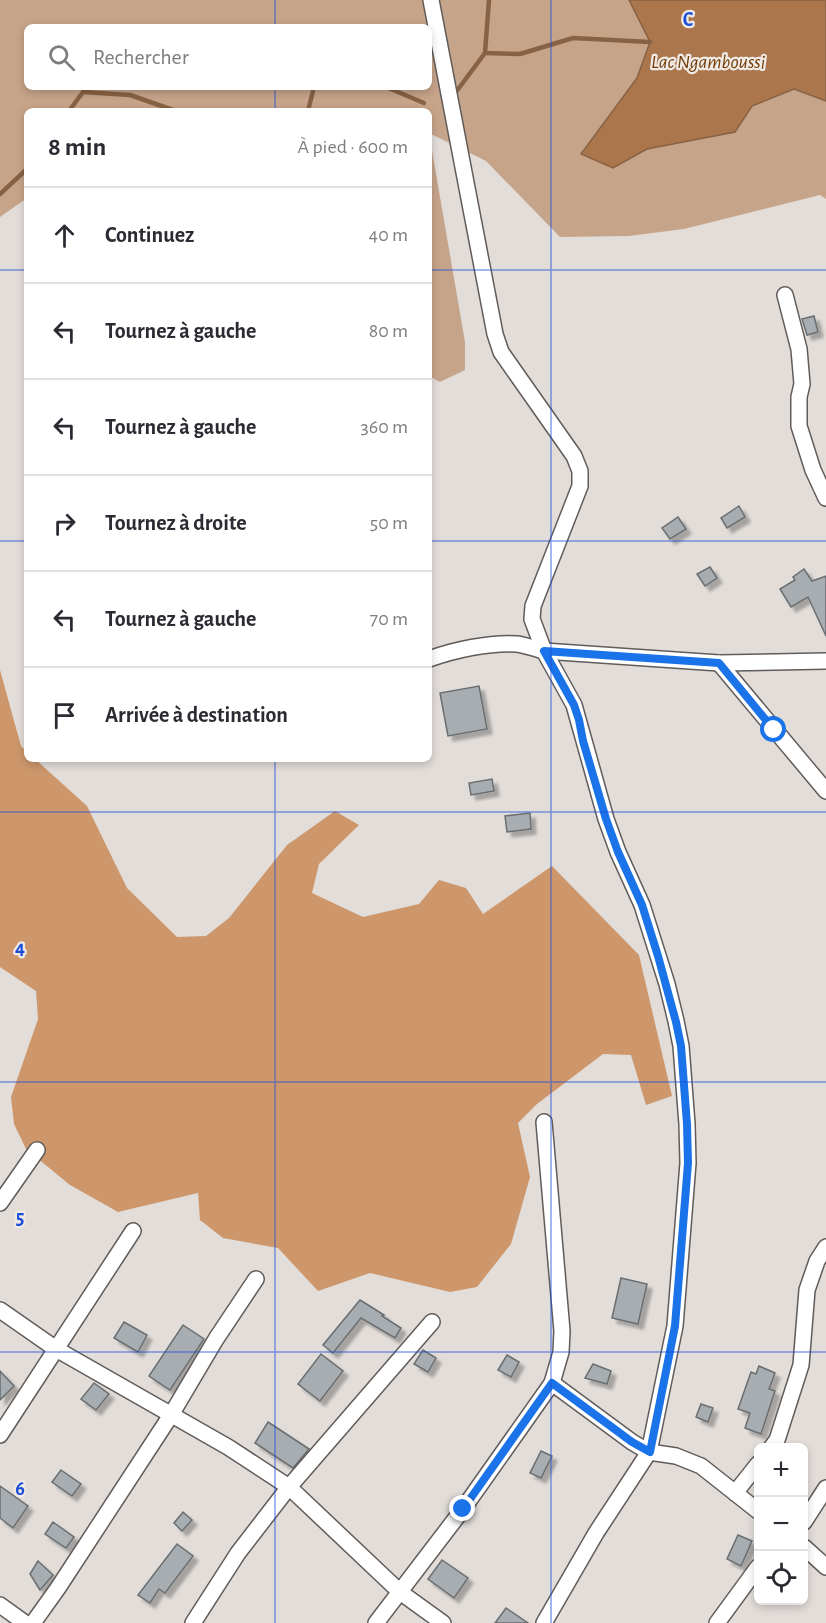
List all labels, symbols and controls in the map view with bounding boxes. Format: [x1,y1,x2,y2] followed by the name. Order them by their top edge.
[683,10,694,30] text: C
[24,24,432,90] search box
[45,41,78,74] icon: search
[93,46,189,68] text: Rechercher
[651,52,765,72] water label: Lac Ngamboussi
[48,134,106,160] text: 8 min
[298,137,408,157] text: À pied · 600 m
[48,219,81,252] icon: ahead
[105,224,194,246] text: Continuez
[369,225,408,245] text: 40 m
[48,315,81,348] icon: left
[105,320,256,342] text: Tournez à gauche
[369,321,408,341] text: 80 m
[48,411,81,444] icon: left
[105,416,256,438] text: Tournez à gauche
[361,417,408,437] text: 360 m
[48,507,81,540] icon: right
[105,512,247,534] text: Tournez à droite
[370,513,408,533] text: 50 m
[48,603,81,636] icon: left
[105,608,256,630] text: Tournez à gauche
[370,609,408,629] text: 70 m
[48,699,81,732] icon: arrive
[105,704,288,726] text: Arrivée à destination
[760,716,786,742] route start
[15,938,25,958] text: 4
[16,1208,24,1228] text: 5
[754,1443,808,1605] map controls
[754,1443,808,1497] button: +
[15,1479,25,1499] text: 6
[449,1495,475,1521] route end
[754,1497,808,1551] button: −
[754,1551,808,1605] button: locate

